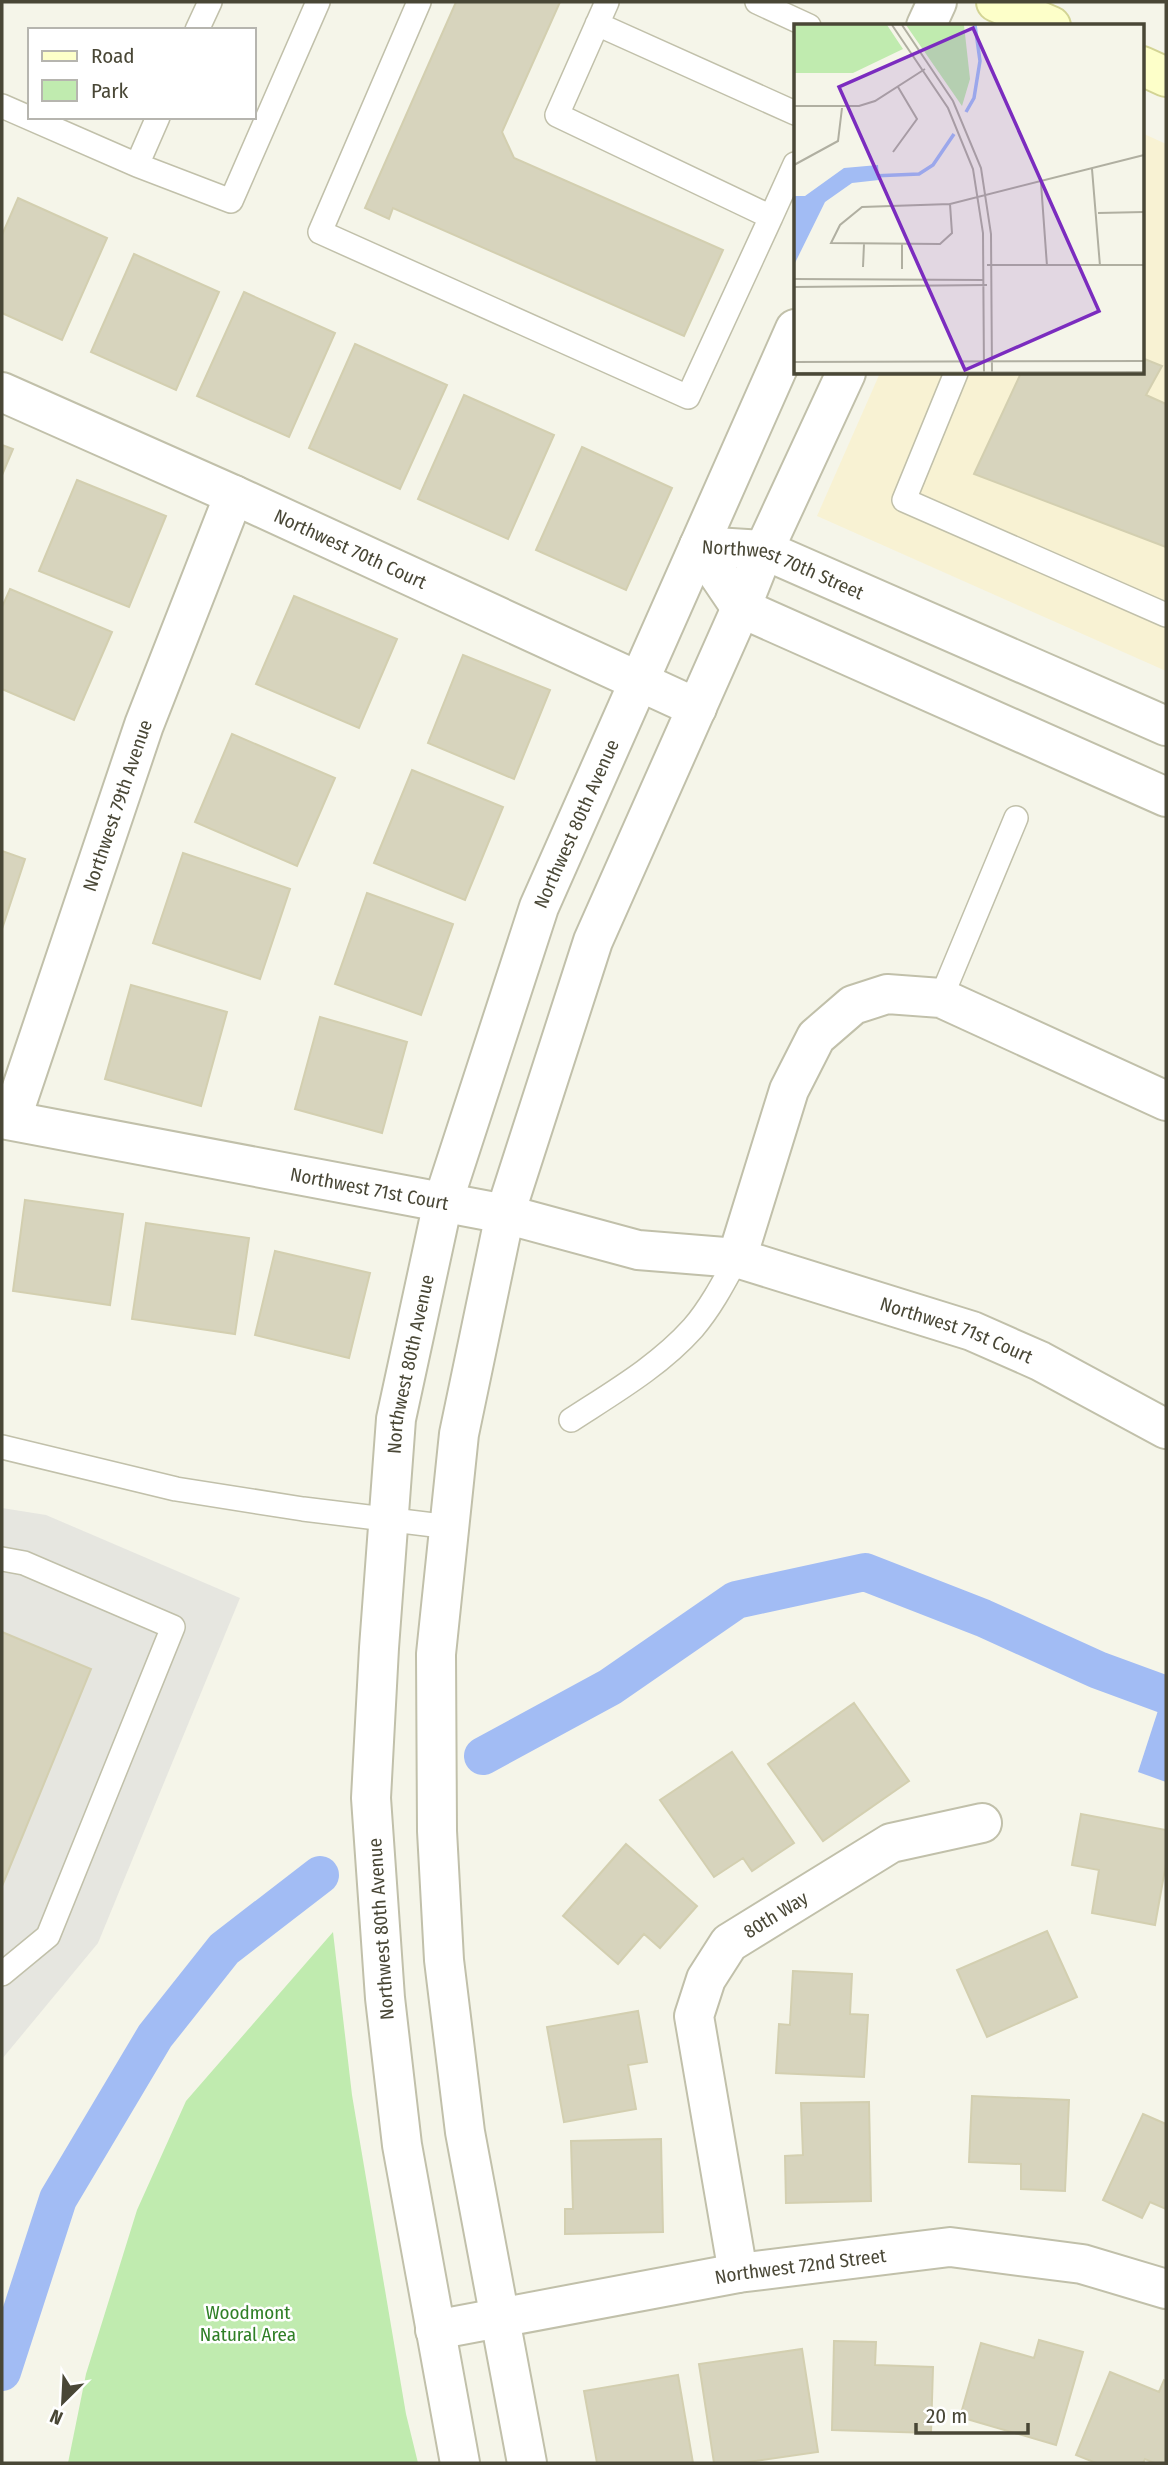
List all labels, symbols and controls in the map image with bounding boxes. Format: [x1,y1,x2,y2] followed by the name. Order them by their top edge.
[794,24,1144,374] inset map
[28,28,256,119] legend
[91,43,135,69] text: Road
[91,78,129,104] text: Park
[271,504,431,594] street label: Northwest 70th Court
[701,535,868,604] street label: Northwest 70th Street
[77,716,157,894] street label: Northwest 79th Avenue
[528,736,623,912] street label: Northwest 80th Avenue
[288,1162,451,1215] street label: Northwest 71st Court
[382,1272,438,1454] street label: Northwest 80th Avenue
[877,1292,1037,1368] street label: Northwest 71st Court
[363,1837,399,2021] street label: Northwest 80th Avenue
[739,1886,812,1943] street label: 80th Way
[713,2243,888,2289] street label: Northwest 72nd Street
[200,2301,296,2346] park label: Woodmont Natural Area
[28,2367,98,2437] north arrow
[916,2392,1028,2436] scale bar
[926,2403,967,2429] text: 20 m
[46,2404,66,2430] text: N

